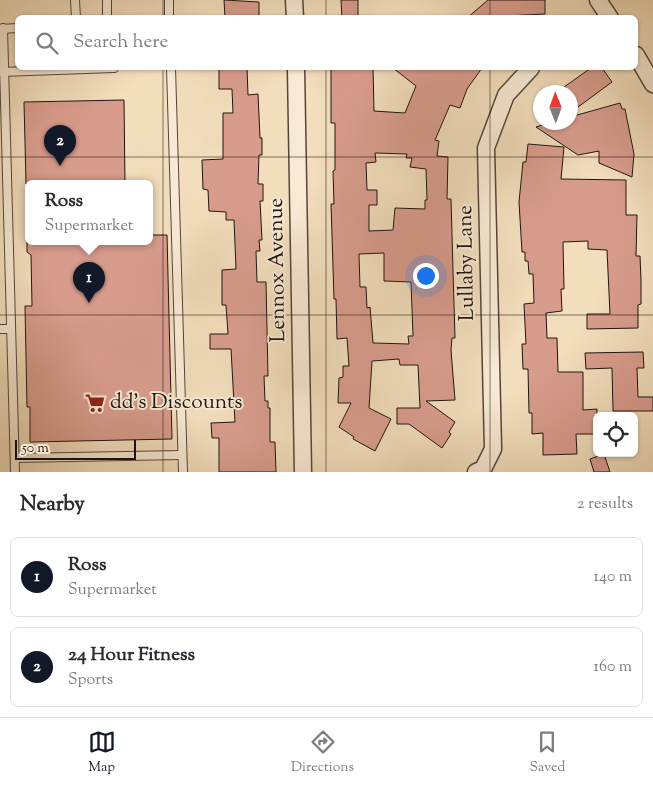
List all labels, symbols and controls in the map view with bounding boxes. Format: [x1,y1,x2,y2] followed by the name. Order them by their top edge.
[15,15,638,70] search box
[33,29,61,57] icon: search
[73,29,168,56] text: Search here
[533,85,578,130] north arrow
[44,125,76,166] pin: 2
[25,180,153,245] popup
[45,188,83,215] text: Ross
[262,198,294,342] street label: Lennox Avenue
[451,205,483,321] street label: Lullaby Lane
[45,215,133,238] text: Supermarket
[73,262,105,303] pin: 1
[413,263,439,289] your location
[110,388,243,418] place label: dd's Discounts
[84,392,106,414] supermarket icon: dd's Discounts
[593,412,638,457] map controls
[593,412,638,457] button: locate
[15,437,136,460] scale bar
[22,439,49,459] text: 50 m
[20,490,85,520] text: Nearby
[577,493,633,516] text: 2 results
[68,552,106,579] text: Ross
[34,566,40,589] text: 1
[594,566,632,589] text: 140 m
[68,579,157,602] text: Supermarket
[68,642,195,669] text: 24 Hour Fitness
[33,656,41,679] text: 2
[594,656,632,679] text: 160 m
[68,669,113,692] text: Sports
[88,728,116,778] tab: Map
[291,728,354,778] tab: Directions
[529,728,565,778] tab: Saved

